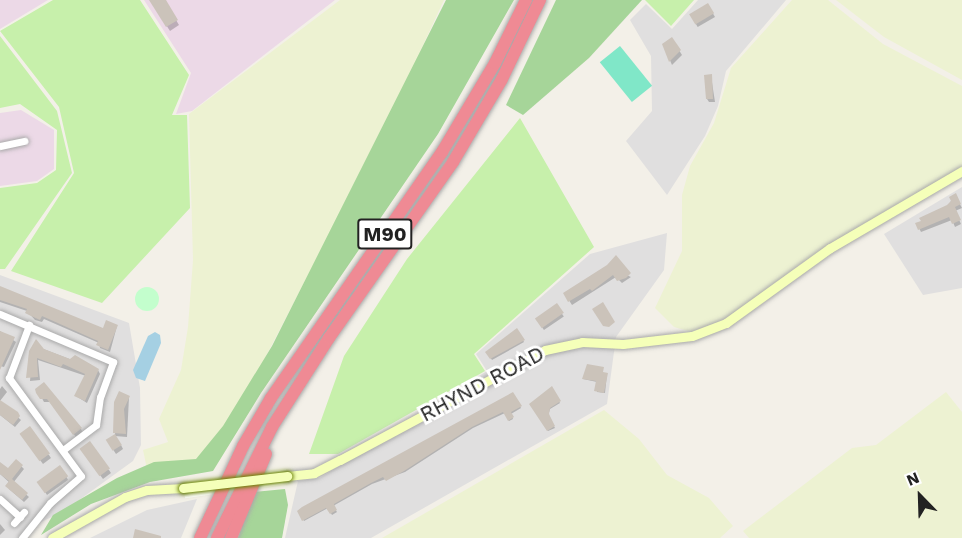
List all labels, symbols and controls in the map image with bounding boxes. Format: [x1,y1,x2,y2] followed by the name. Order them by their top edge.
[356,217,414,251] road number: M90
[416,341,548,427] street label: RHYND ROAD
[890,466,950,526] north arrow
[904,468,922,490] text: N

